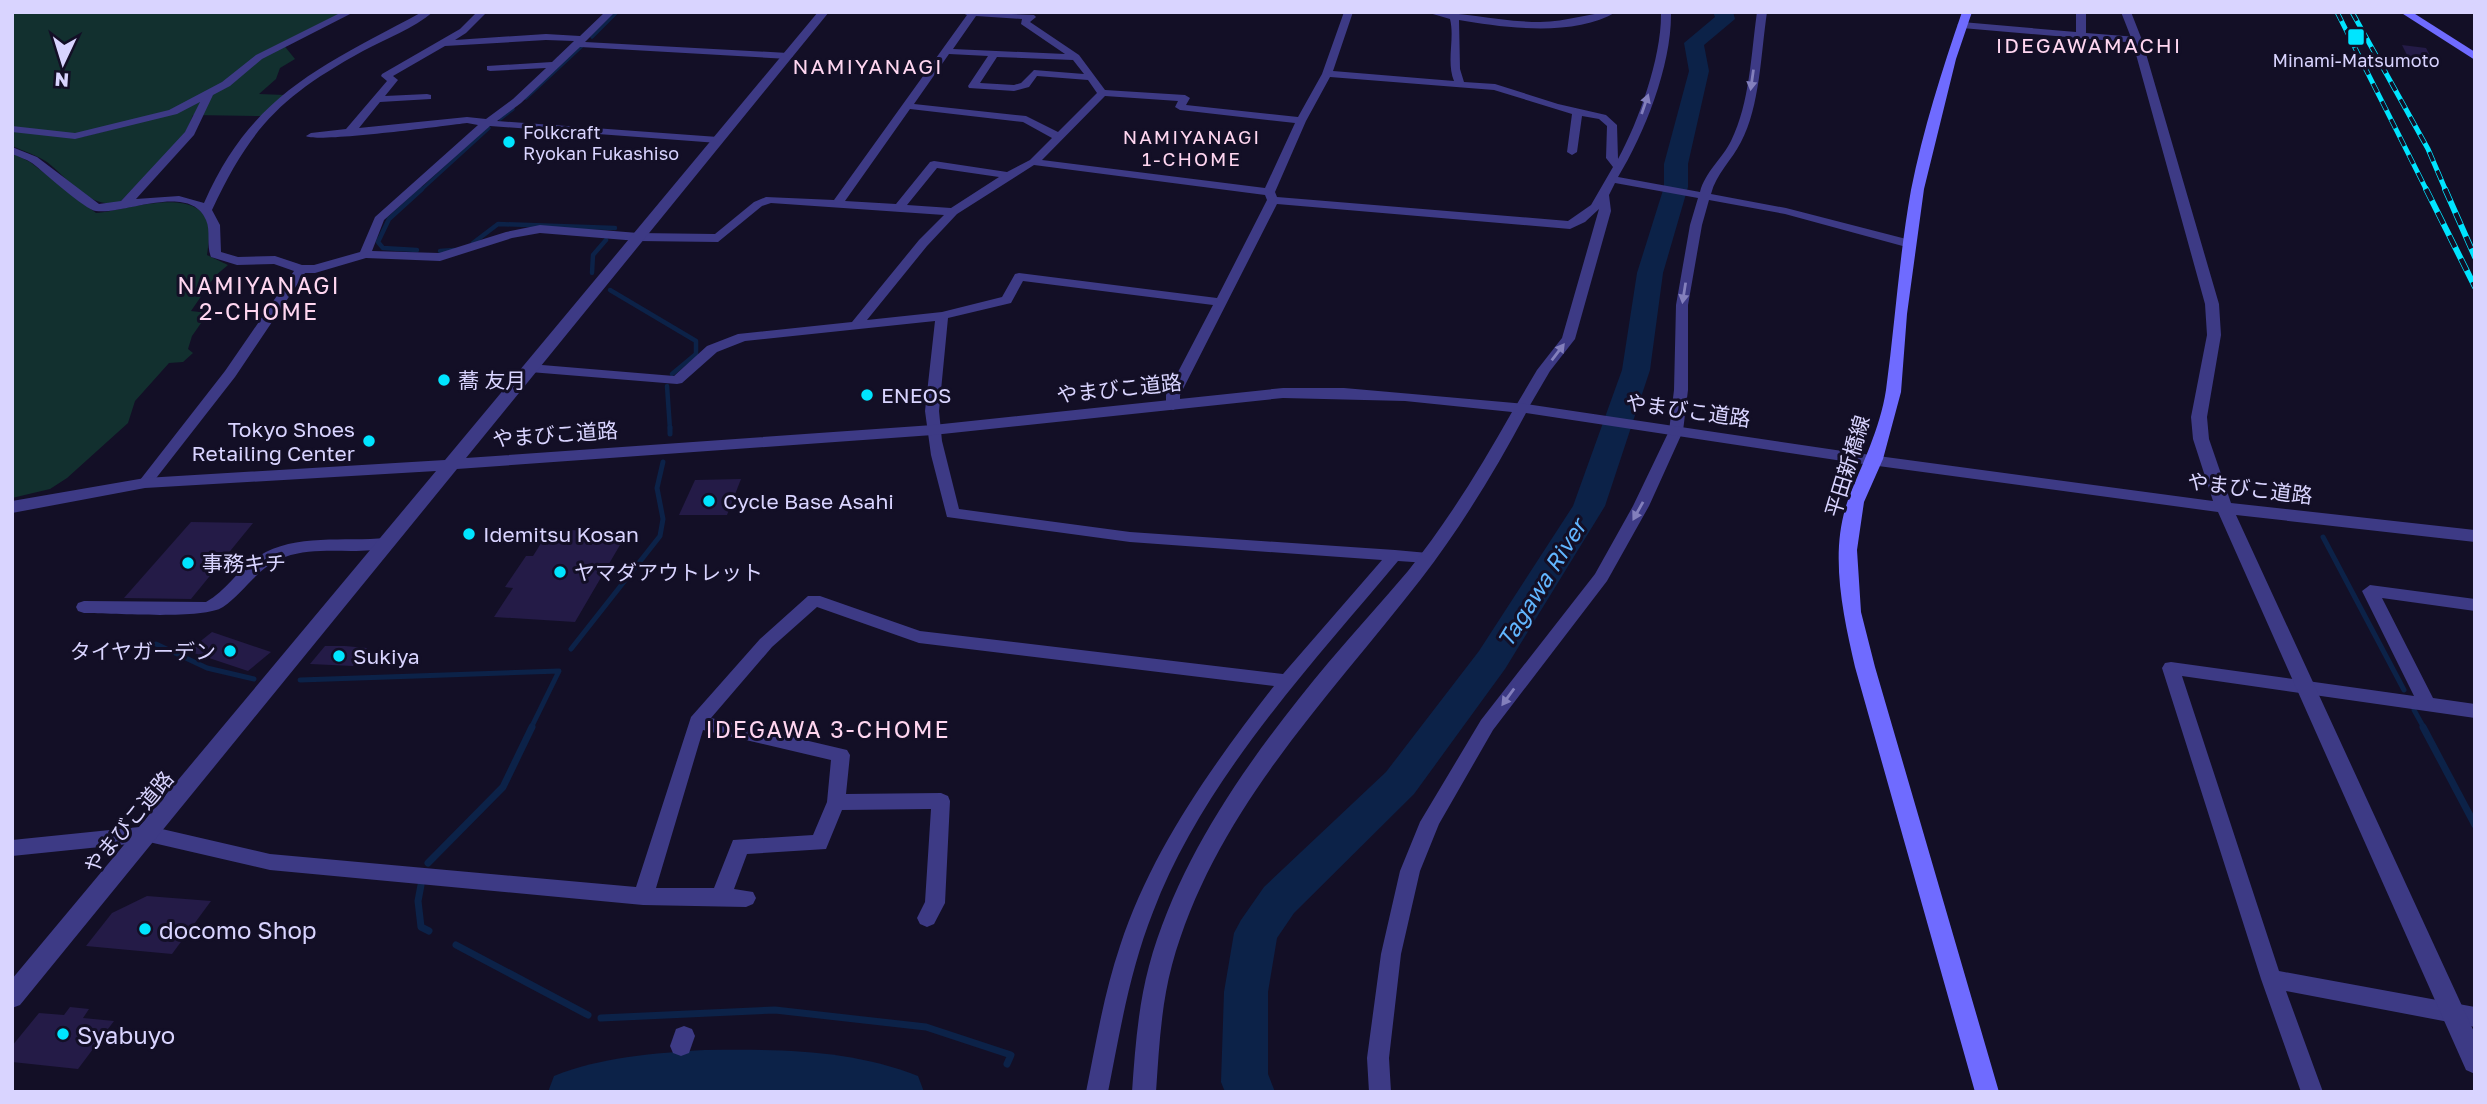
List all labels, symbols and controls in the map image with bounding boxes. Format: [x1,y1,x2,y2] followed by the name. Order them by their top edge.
[2346,27,2366,47] marker: Minami-Matsumoto
[28,28,98,98] north arrow
[1996,32,2182,58] district label: IDEGAWAMACHI
[2273,49,2439,71] place label: Minami-Matsumoto
[792,53,944,79] district label: NAMIYANAGI
[54,68,70,92] text: N
[1746,69,1757,91] one-way arrow
[1640,93,1651,114] one-way arrow
[523,121,679,164] place label: Folkcraft Ryokan Fukashiso
[1123,125,1261,170] district label: NAMIYANAGI 1-CHOME
[501,134,517,150] marker: Folkcraft Ryokan Fukashiso
[177,271,341,325] district label: NAMIYANAGI 2-CHOME
[1678,282,1689,304] one-way arrow
[1551,343,1565,361] one-way arrow
[458,367,526,393] place label: 蕎 友月
[1055,368,1183,408] street label: やまびこ道路
[436,372,452,388] marker: 蕎 友月
[881,382,951,408] place label: ENEOS
[859,387,875,403] marker: ENEOS
[1624,388,1752,432] street label: やまびこ道路
[1819,412,1875,520] street label: 平田新橋線
[191,416,355,466] place label: Tokyo Shoes Retailing Center
[491,417,619,451] street label: やまびこ道路
[361,433,377,449] marker: Tokyo Shoes Retailing Center
[2186,467,2314,509] street label: やまびこ道路
[723,488,894,514] place label: Cycle Base Asahi
[701,493,717,509] marker: Cycle Base Asahi
[1632,501,1644,521] one-way arrow
[1491,511,1593,652] water label: Tagawa River
[483,521,639,547] place label: Idemitsu Kosan
[461,526,477,542] marker: Idemitsu Kosan
[202,550,286,576] place label: 事務キチ
[180,555,196,571] marker: 事務キチ
[574,559,763,585] place label: ヤマダアウトレット
[552,564,568,580] marker: ヤマダアウトレット
[70,638,216,664] place label: タイヤガーデン
[222,643,238,659] marker: タイヤガーデン
[353,643,420,669] place label: Sukiya
[331,648,347,664] marker: Sukiya
[1501,688,1515,706] one-way arrow
[705,715,951,743] district label: IDEGAWA 3-CHOME
[78,765,178,879] street label: やまびこ道路
[159,915,317,944] place label: docomo Shop
[137,921,153,937] marker: docomo Shop
[77,1020,175,1049] place label: Syabuyo
[55,1026,71,1042] marker: Syabuyo

